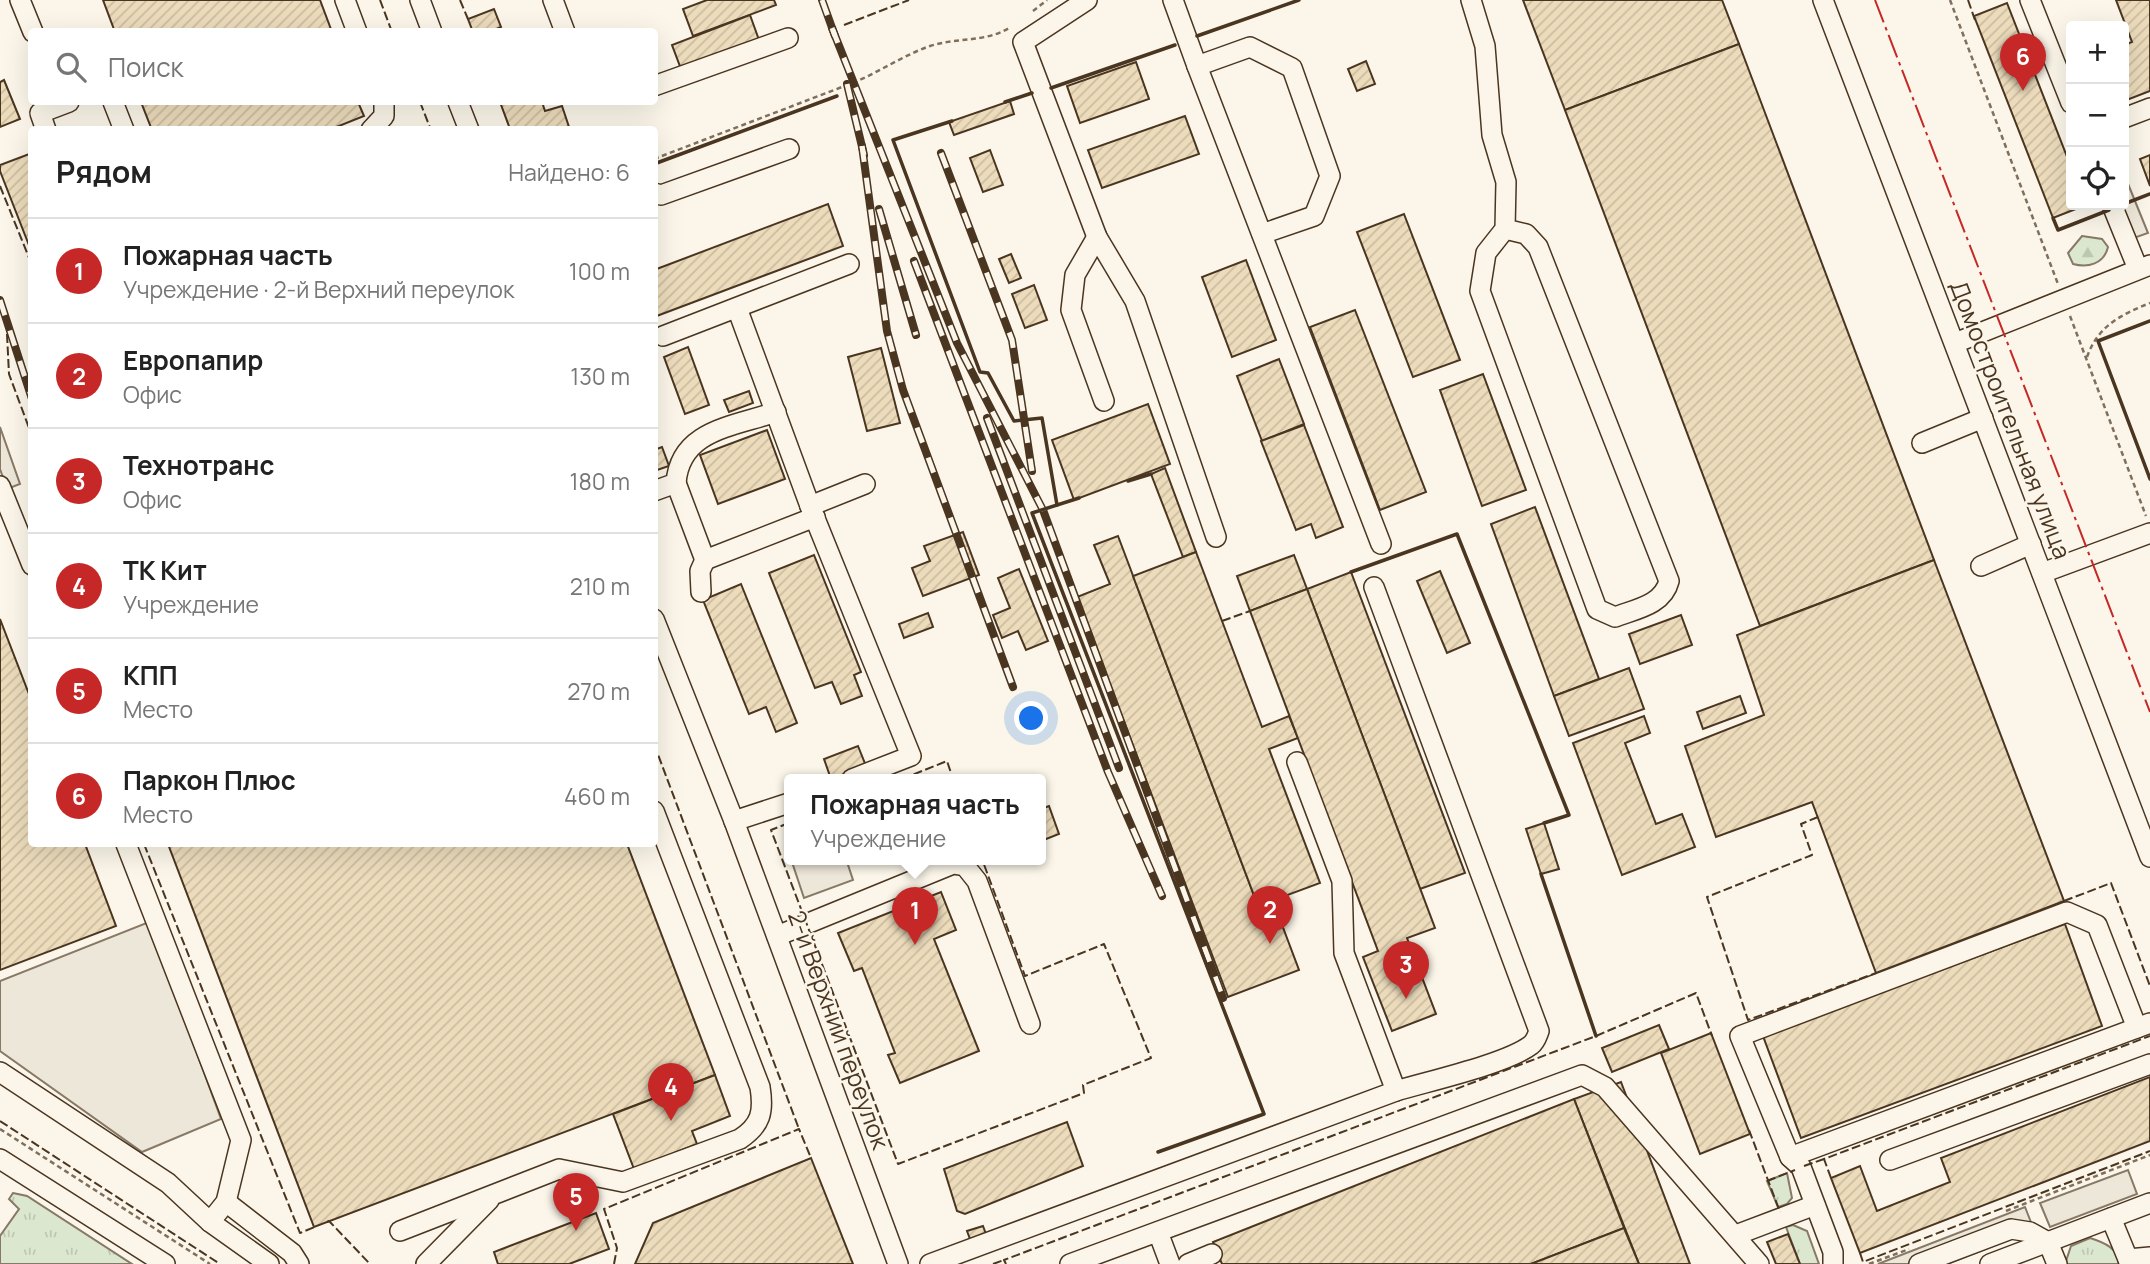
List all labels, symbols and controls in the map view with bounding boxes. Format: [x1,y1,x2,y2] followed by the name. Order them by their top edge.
[2066,21,2129,210] map controls
[2066,21,2129,84] button: +
[28,28,658,105] search box
[2000,33,2046,91] pin: 6
[52,48,90,86] icon: search
[108,49,183,85] text: Поиск
[2066,84,2129,147] button: −
[2066,147,2129,210] button: locate
[56,151,152,192] text: Рядом
[508,156,630,188] text: Найдено: 6
[123,237,333,273] text: Пожарная часть
[74,255,84,287] text: 1
[569,255,630,287] text: 100 m
[123,273,514,305] text: Учреждение · 2-й Верхний переулок
[1943,276,2080,563] street label: Домостроительная улица
[123,342,263,378] text: Европапир
[72,360,86,392] text: 2
[570,360,630,392] text: 130 m
[123,378,182,410] text: Офис
[123,447,274,483] text: Технотранс
[72,465,86,497] text: 3
[570,465,630,497] text: 180 m
[123,483,182,515] text: Офис
[123,552,207,588] text: ТК Кит
[72,570,86,602] text: 4
[570,570,630,602] text: 210 m
[123,588,259,620] text: Учреждение
[123,657,177,693] text: КПП
[72,675,86,707] text: 5
[567,675,630,707] text: 270 m
[123,693,193,725] text: Место
[1014,701,1048,735] your location
[123,762,296,798] text: Паркон Плюс
[784,774,1046,865] popup
[72,780,86,812] text: 6
[564,780,630,812] text: 460 m
[810,786,1020,822] text: Пожарная часть
[123,798,193,830] text: Место
[810,822,946,854] text: Учреждение
[1247,886,1293,944] pin: 2
[892,887,938,945] pin: 1
[781,906,898,1154] street label: 2-й Верхний переулок
[1383,941,1429,999] pin: 3
[648,1063,694,1121] pin: 4
[553,1173,599,1231] pin: 5

